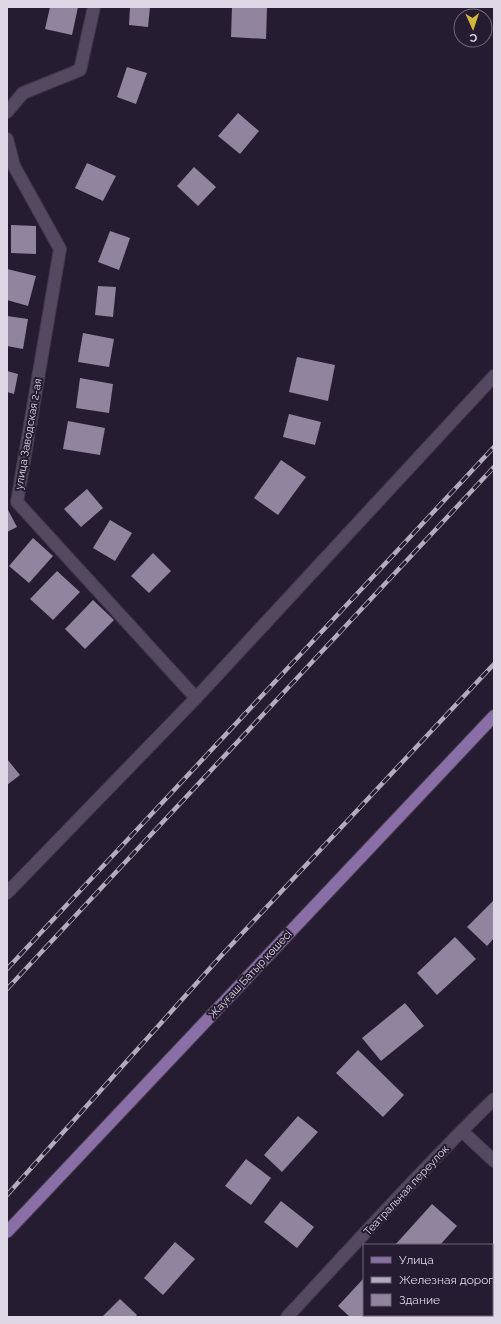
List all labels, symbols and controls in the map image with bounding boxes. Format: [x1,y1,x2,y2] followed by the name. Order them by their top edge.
[453,8,493,48] north arrow
[469,31,478,44] text: С
[12,377,45,491] street label: улица Заводская 2-ая
[206,928,295,1021] street label: Жауғаш Батыр көшесі
[361,1142,452,1238] street label: Театральная переулок
[363,1244,493,1316] legend
[399,1253,434,1267] text: Улица
[399,1273,500,1287] text: Железная дорога
[399,1293,440,1307] text: Здание

